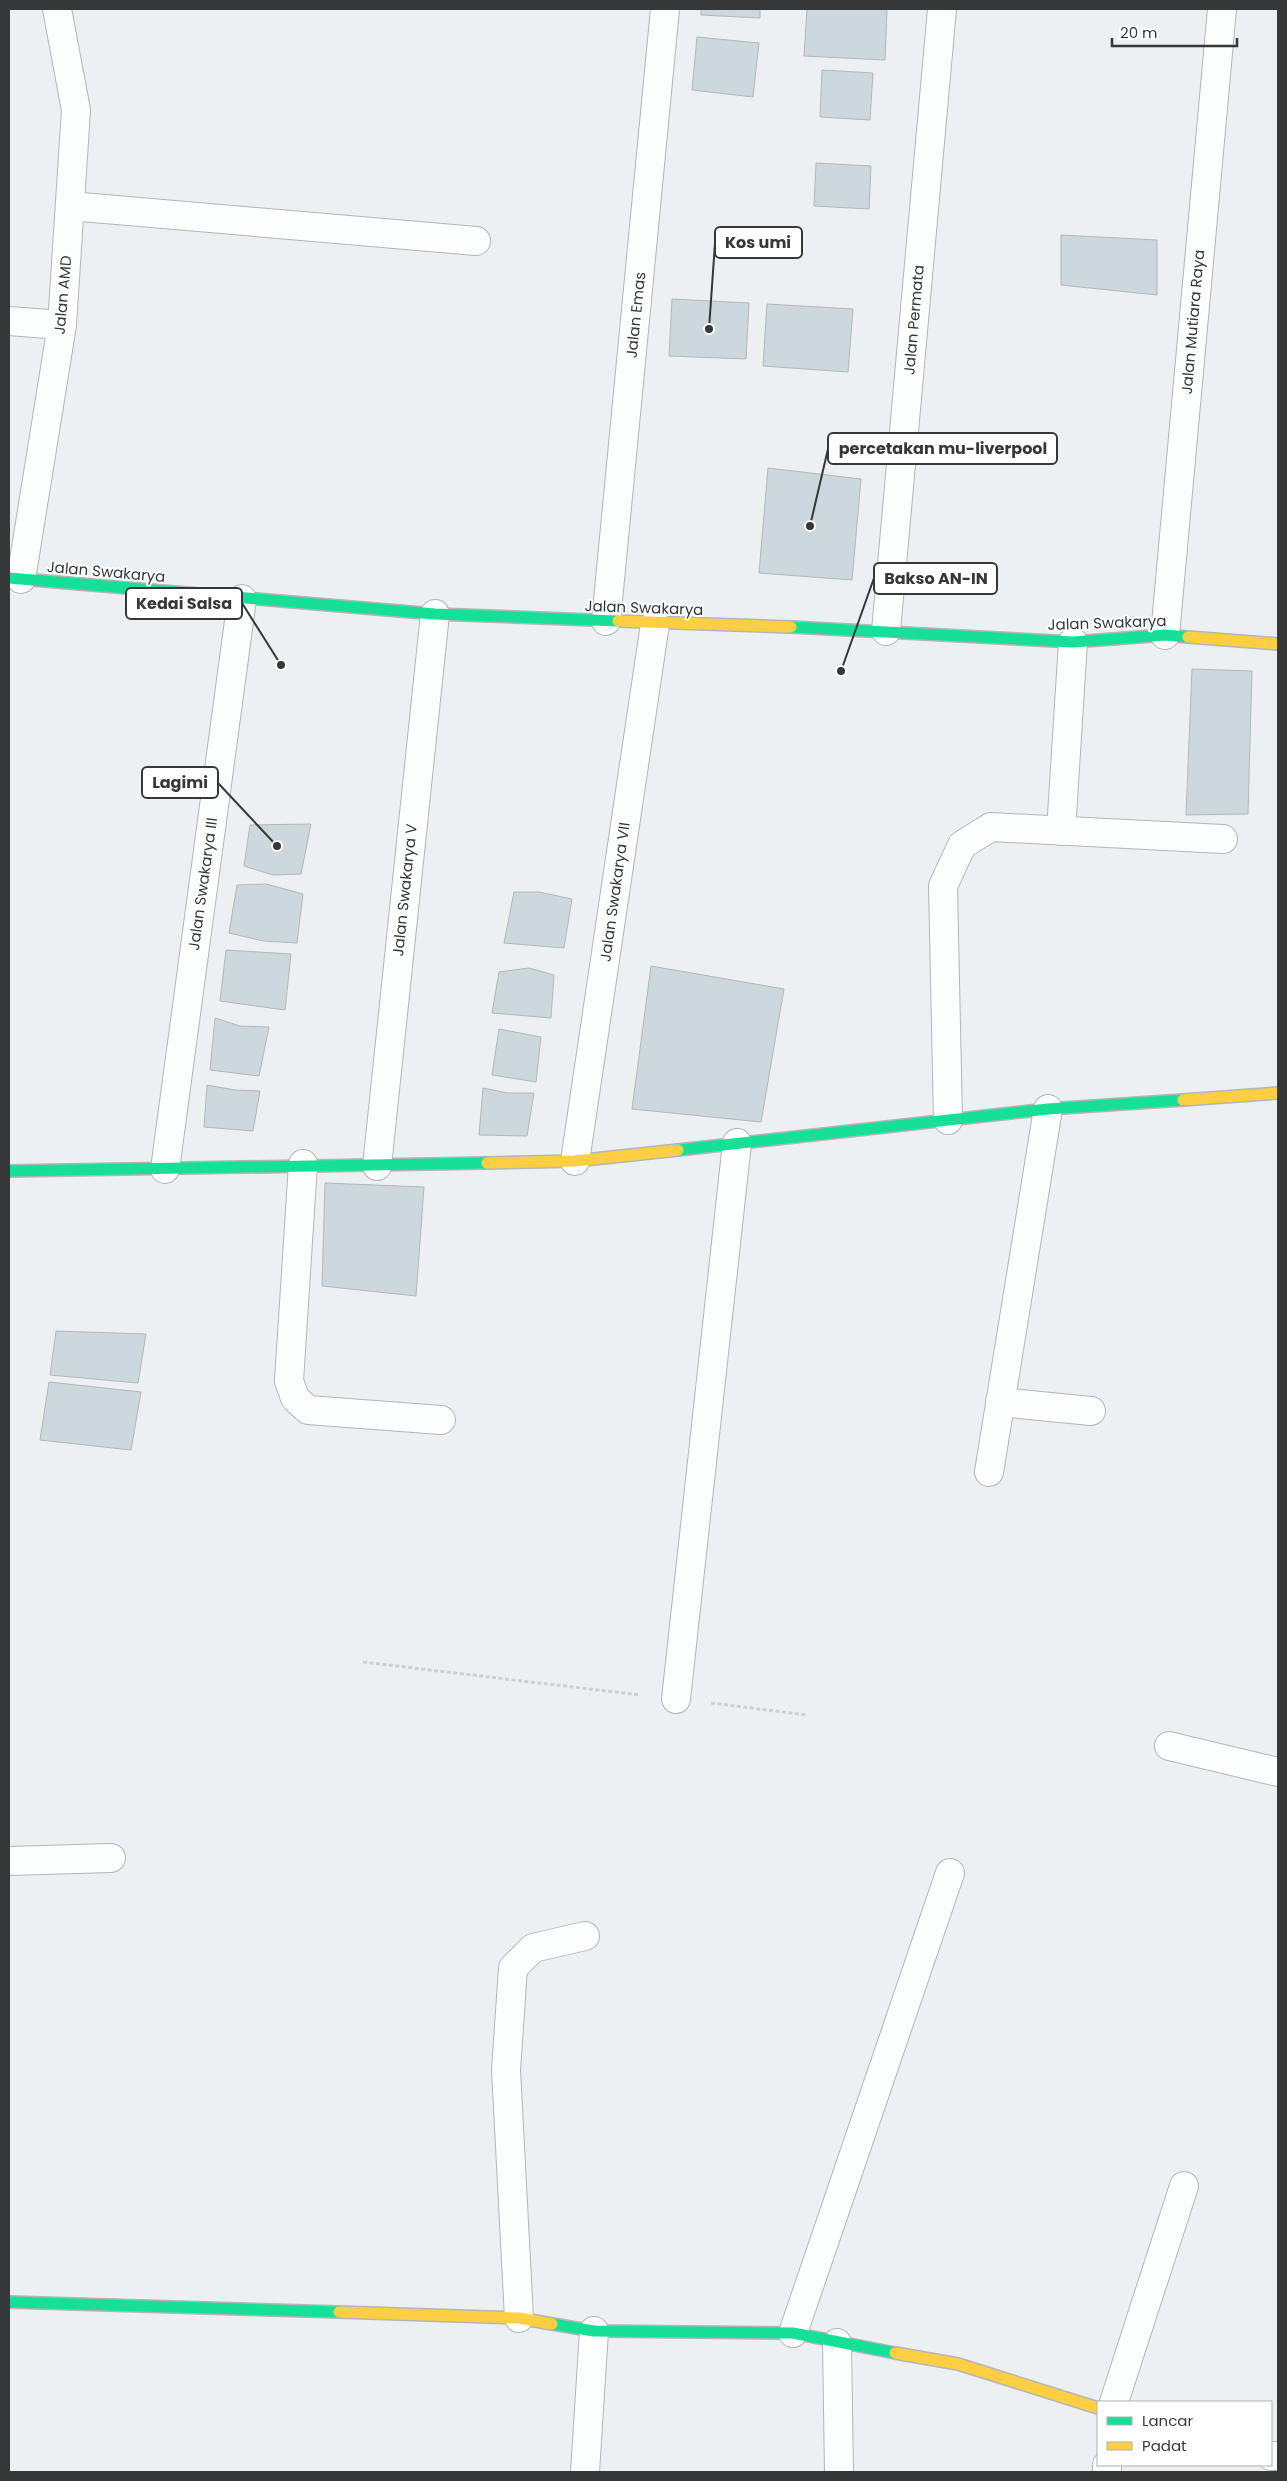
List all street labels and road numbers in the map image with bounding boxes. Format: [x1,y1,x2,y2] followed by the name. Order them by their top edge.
[1176,249,1209,395] street label: Jalan Mutiara Raya
[49,255,76,335] street label: Jalan AMD
[898,264,929,376] street label: Jalan Permata
[621,271,650,359] street label: Jalan Emas
[46,556,166,587] street label: Jalan Swakarya
[584,595,704,620] street label: Jalan Swakarya
[1047,610,1167,635] street label: Jalan Swakarya
[183,816,222,952] street label: Jalan Swakarya III
[594,821,635,963] street label: Jalan Swakarya VII
[387,823,422,957] street label: Jalan Swakarya V

